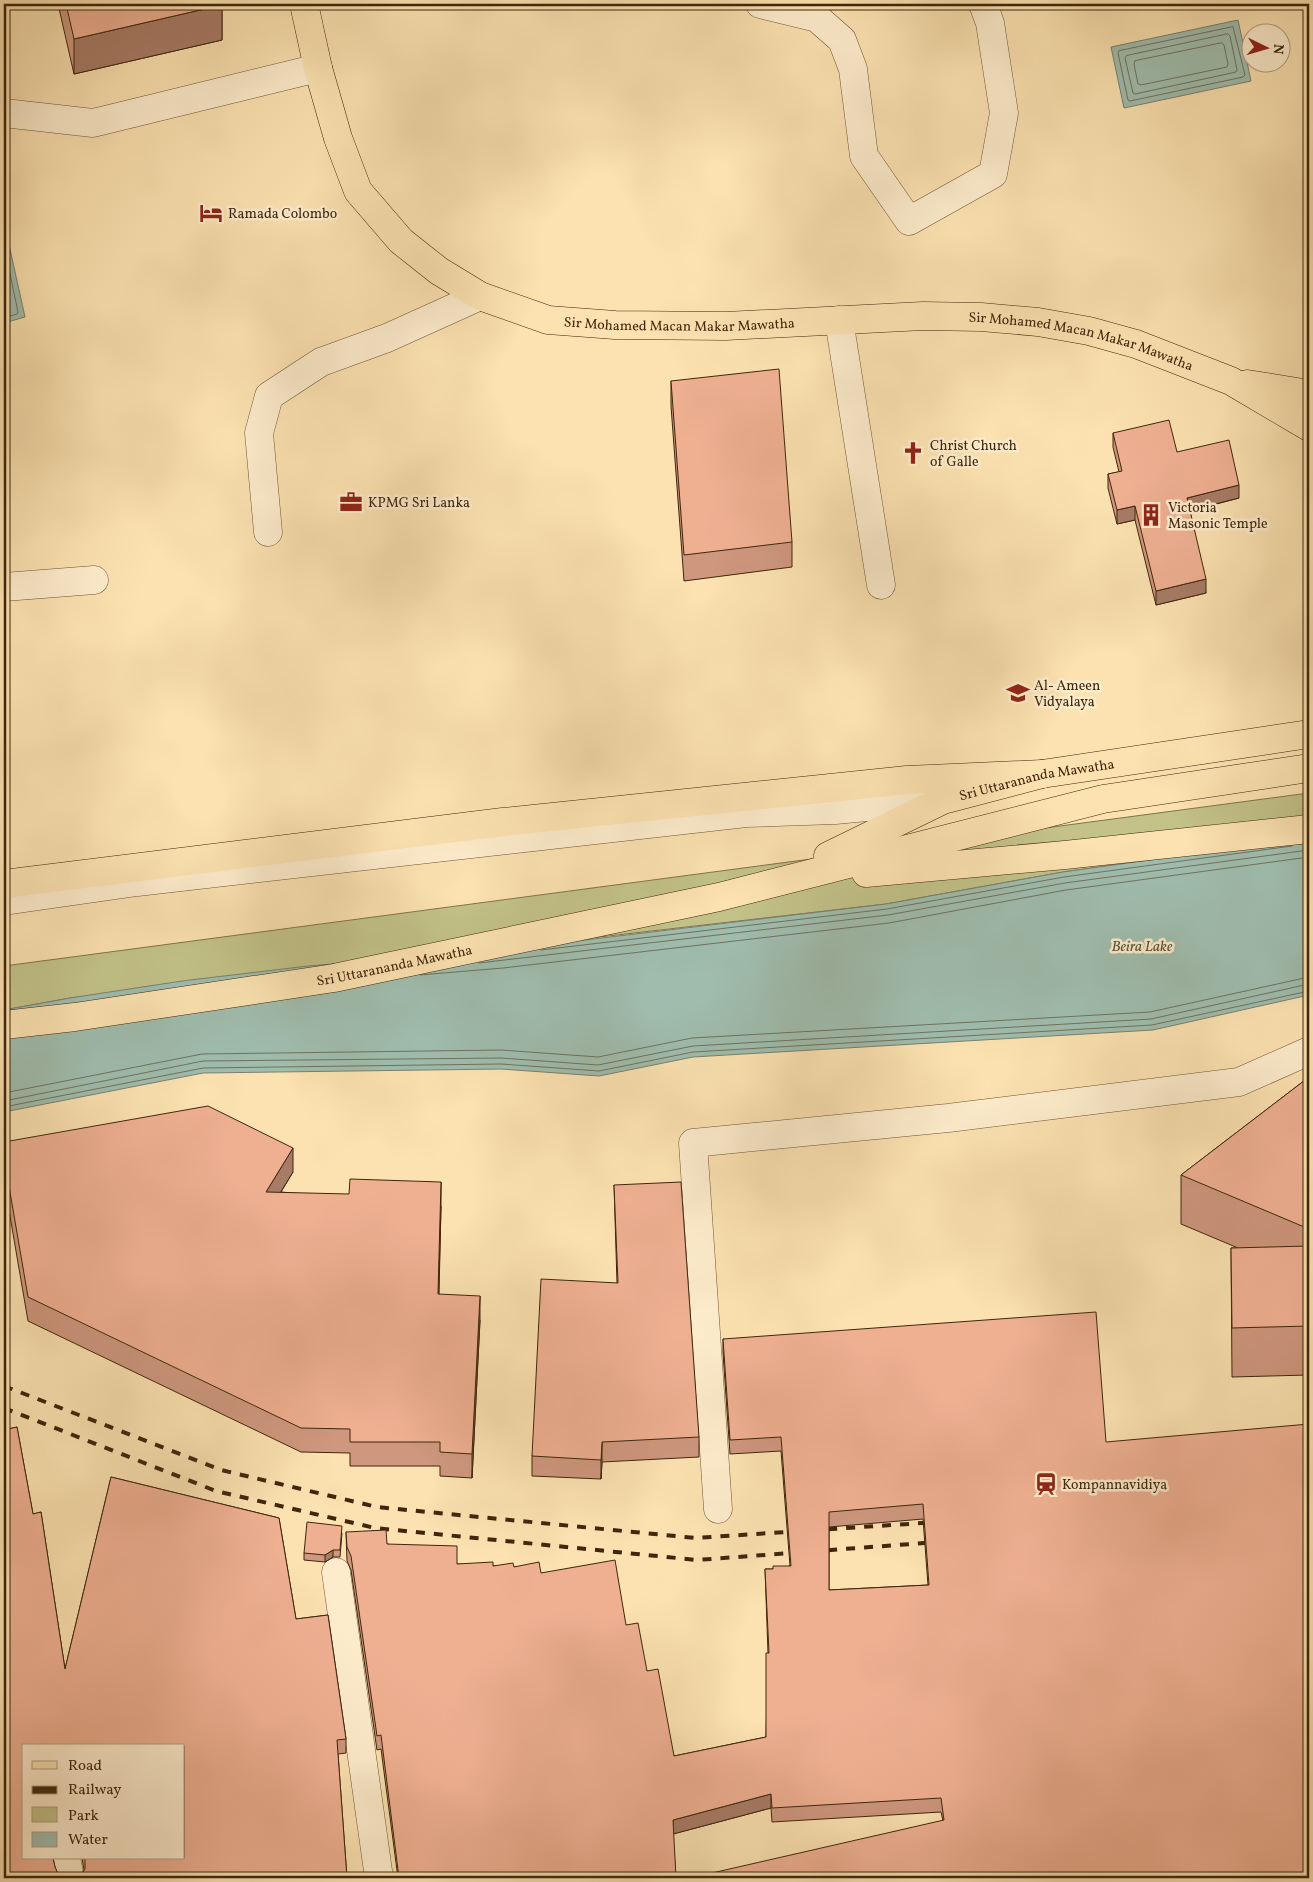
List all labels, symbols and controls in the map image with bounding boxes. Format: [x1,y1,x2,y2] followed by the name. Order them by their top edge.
[1240,22,1290,72] north arrow
[1268,43,1287,55] text: N
[198,200,224,226] hotel icon: Ramada Colombo
[228,205,337,224] place label: Ramada Colombo
[968,309,1196,376] street label: Sir Mohamed Macan Makar Mawatha
[563,313,795,337] street label: Sir Mohamed Macan Makar Mawatha
[930,437,1017,472] place label: Christ Church of Galle
[900,440,926,466] church icon: Christ Church of Galle
[338,489,364,515] office icon: KPMG Sri Lanka
[368,494,470,513] place label: KPMG Sri Lanka
[1168,499,1268,534] place label: Victoria Masonic Temple
[1138,502,1164,528] building icon: Victoria Masonic Temple
[1034,677,1100,712] place label: Al- Ameen Vidyalaya
[1005,680,1031,706] school or university icon: Al- Ameen Vidyalaya
[957,755,1116,806] street label: Sri Uttarananda Mawatha
[1112,937,1173,958] water label: Beira Lake
[315,941,474,992] street label: Sri Uttarananda Mawatha
[1033,1471,1059,1497] station icon: Kompannavidiya
[1062,1476,1167,1495] place label: Kompannavidiya
[22,1744,185,1860] legend
[68,1756,102,1777] text: Road
[68,1780,121,1801] text: Railway
[68,1806,99,1827] text: Park
[68,1830,108,1851] text: Water

